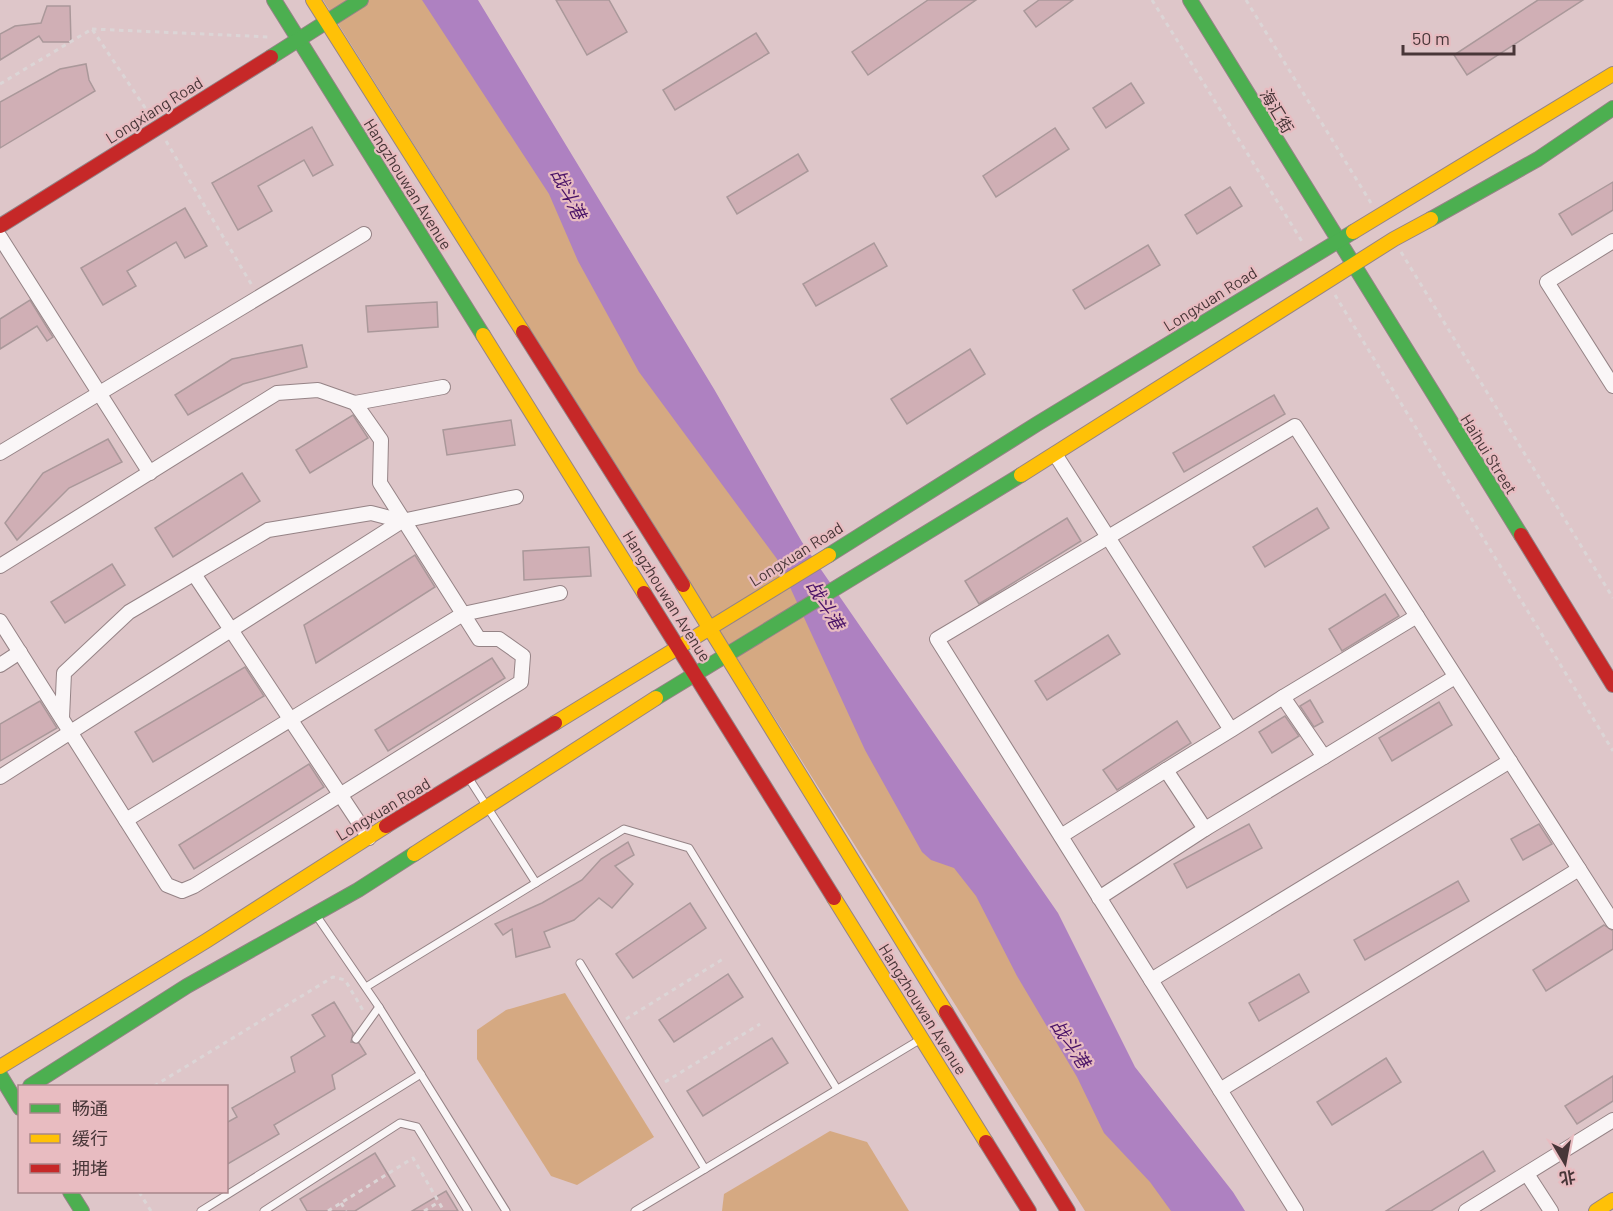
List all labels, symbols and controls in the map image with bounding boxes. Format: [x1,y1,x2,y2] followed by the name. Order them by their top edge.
[1403,18,1514,56] scale bar
[1412,27,1450,49] text: 50 m
[102,72,206,147] street label: Longxiang Road
[1257,85,1298,136] street label: 海汇街
[360,115,456,253] street label: Hangzhouwan Avenue
[547,164,592,225] water label: 战斗港
[1160,262,1260,335] street label: Longxuan Road
[1457,410,1522,497] street label: Haihui Street
[746,517,846,590] street label: Longxuan Road
[619,527,715,665] street label: Hangzhouwan Avenue
[803,576,851,636] water label: 战斗港
[332,773,433,844] street label: Longxuan Road
[875,940,971,1078] street label: Hangzhouwan Avenue
[1047,1015,1097,1074] water label: 战斗港
[18,1085,228,1193] legend
[72,1097,108,1119] text: 畅通
[72,1127,108,1149] text: 缓行
[1535,1133,1595,1193] north arrow
[72,1157,108,1179] text: 拥堵
[1558,1168,1577,1189] text: 北

